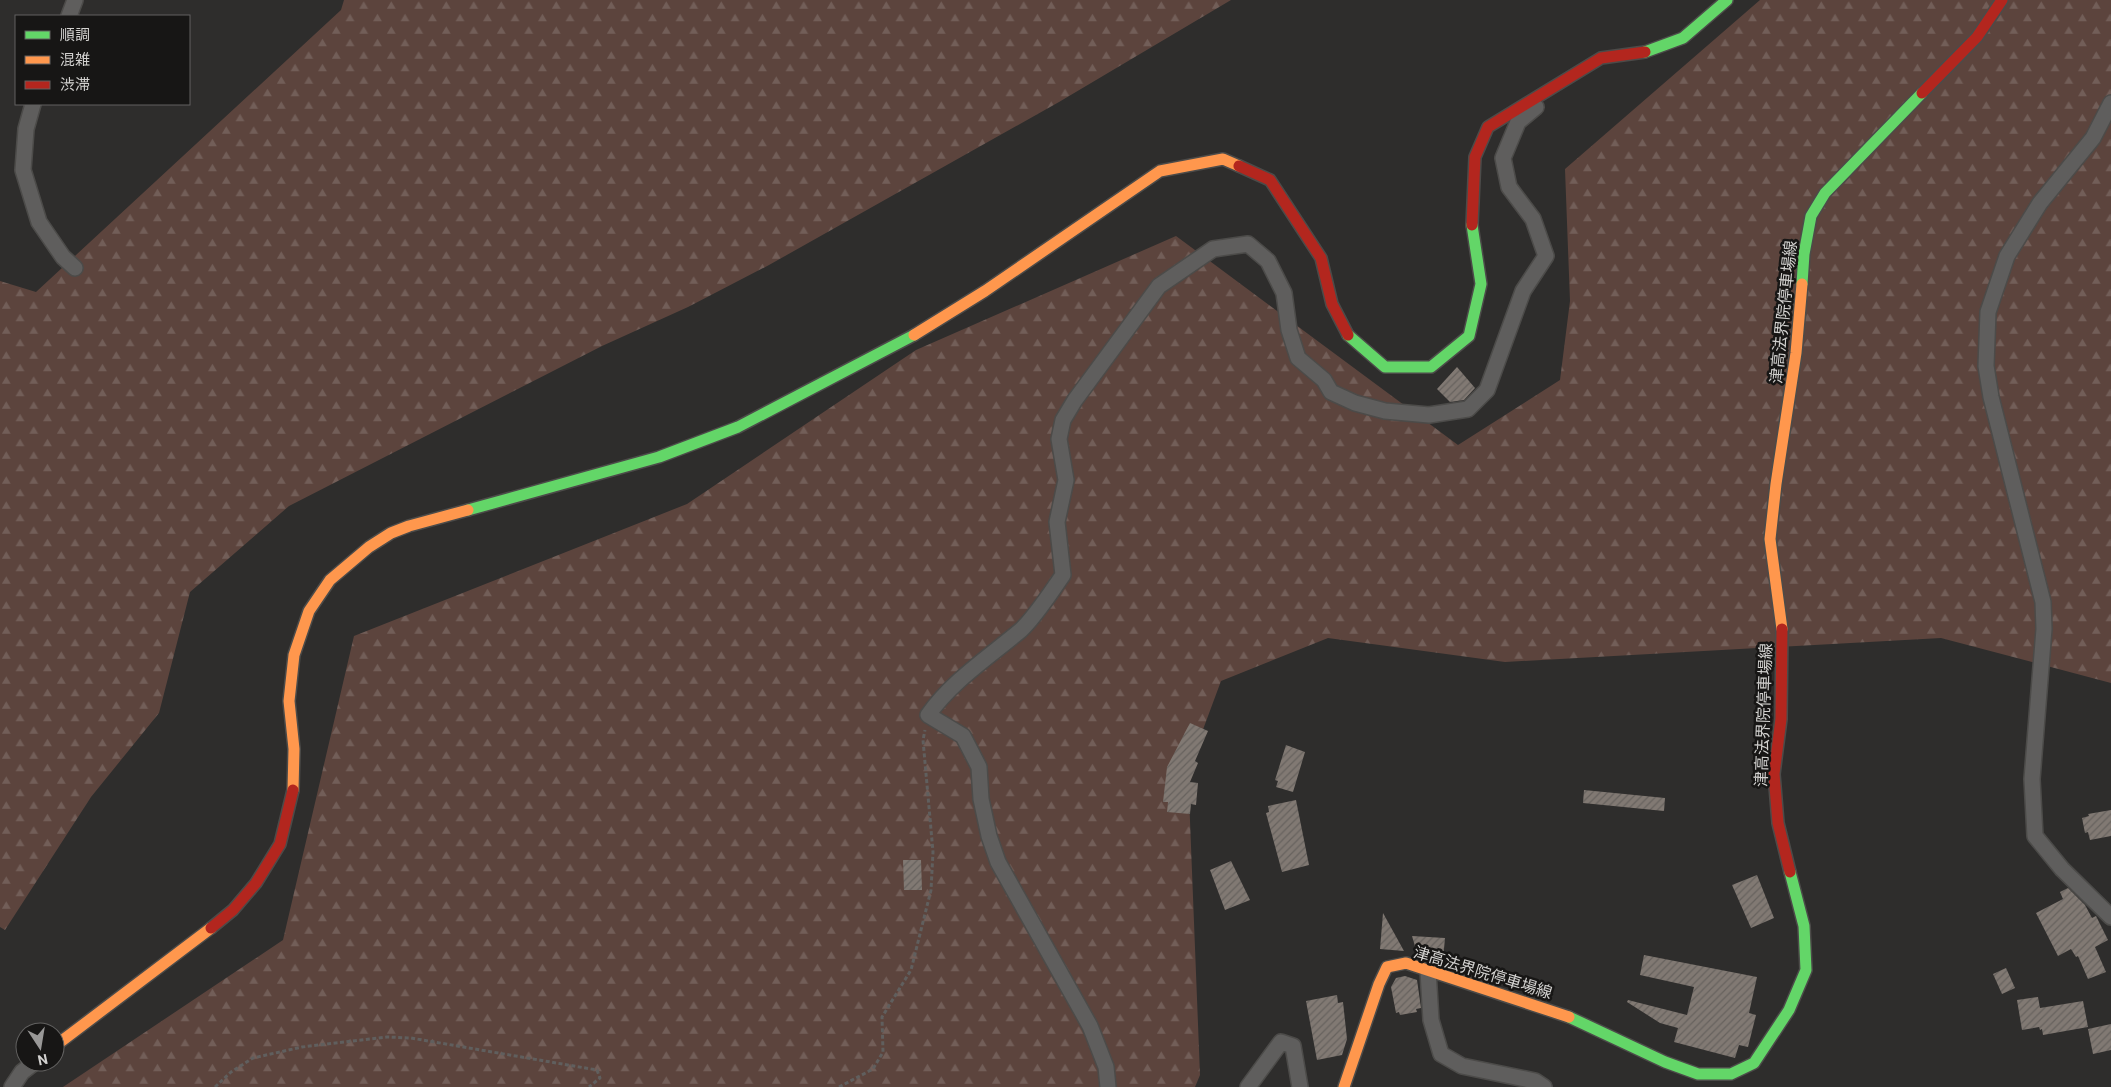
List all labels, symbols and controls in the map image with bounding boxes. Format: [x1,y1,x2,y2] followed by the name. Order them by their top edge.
[15,15,190,105] legend
[60,26,90,44] text: 順調
[60,51,90,69] text: 混雑
[60,76,90,94] text: 渋滞
[1767,239,1800,385] street label: 津高法界院停車場線
[1751,643,1776,787] street label: 津高法界院停車場線
[1411,942,1554,1003] street label: 津高法界院停車場線
[15,1022,65,1072] north arrow
[36,1051,49,1069] text: N

